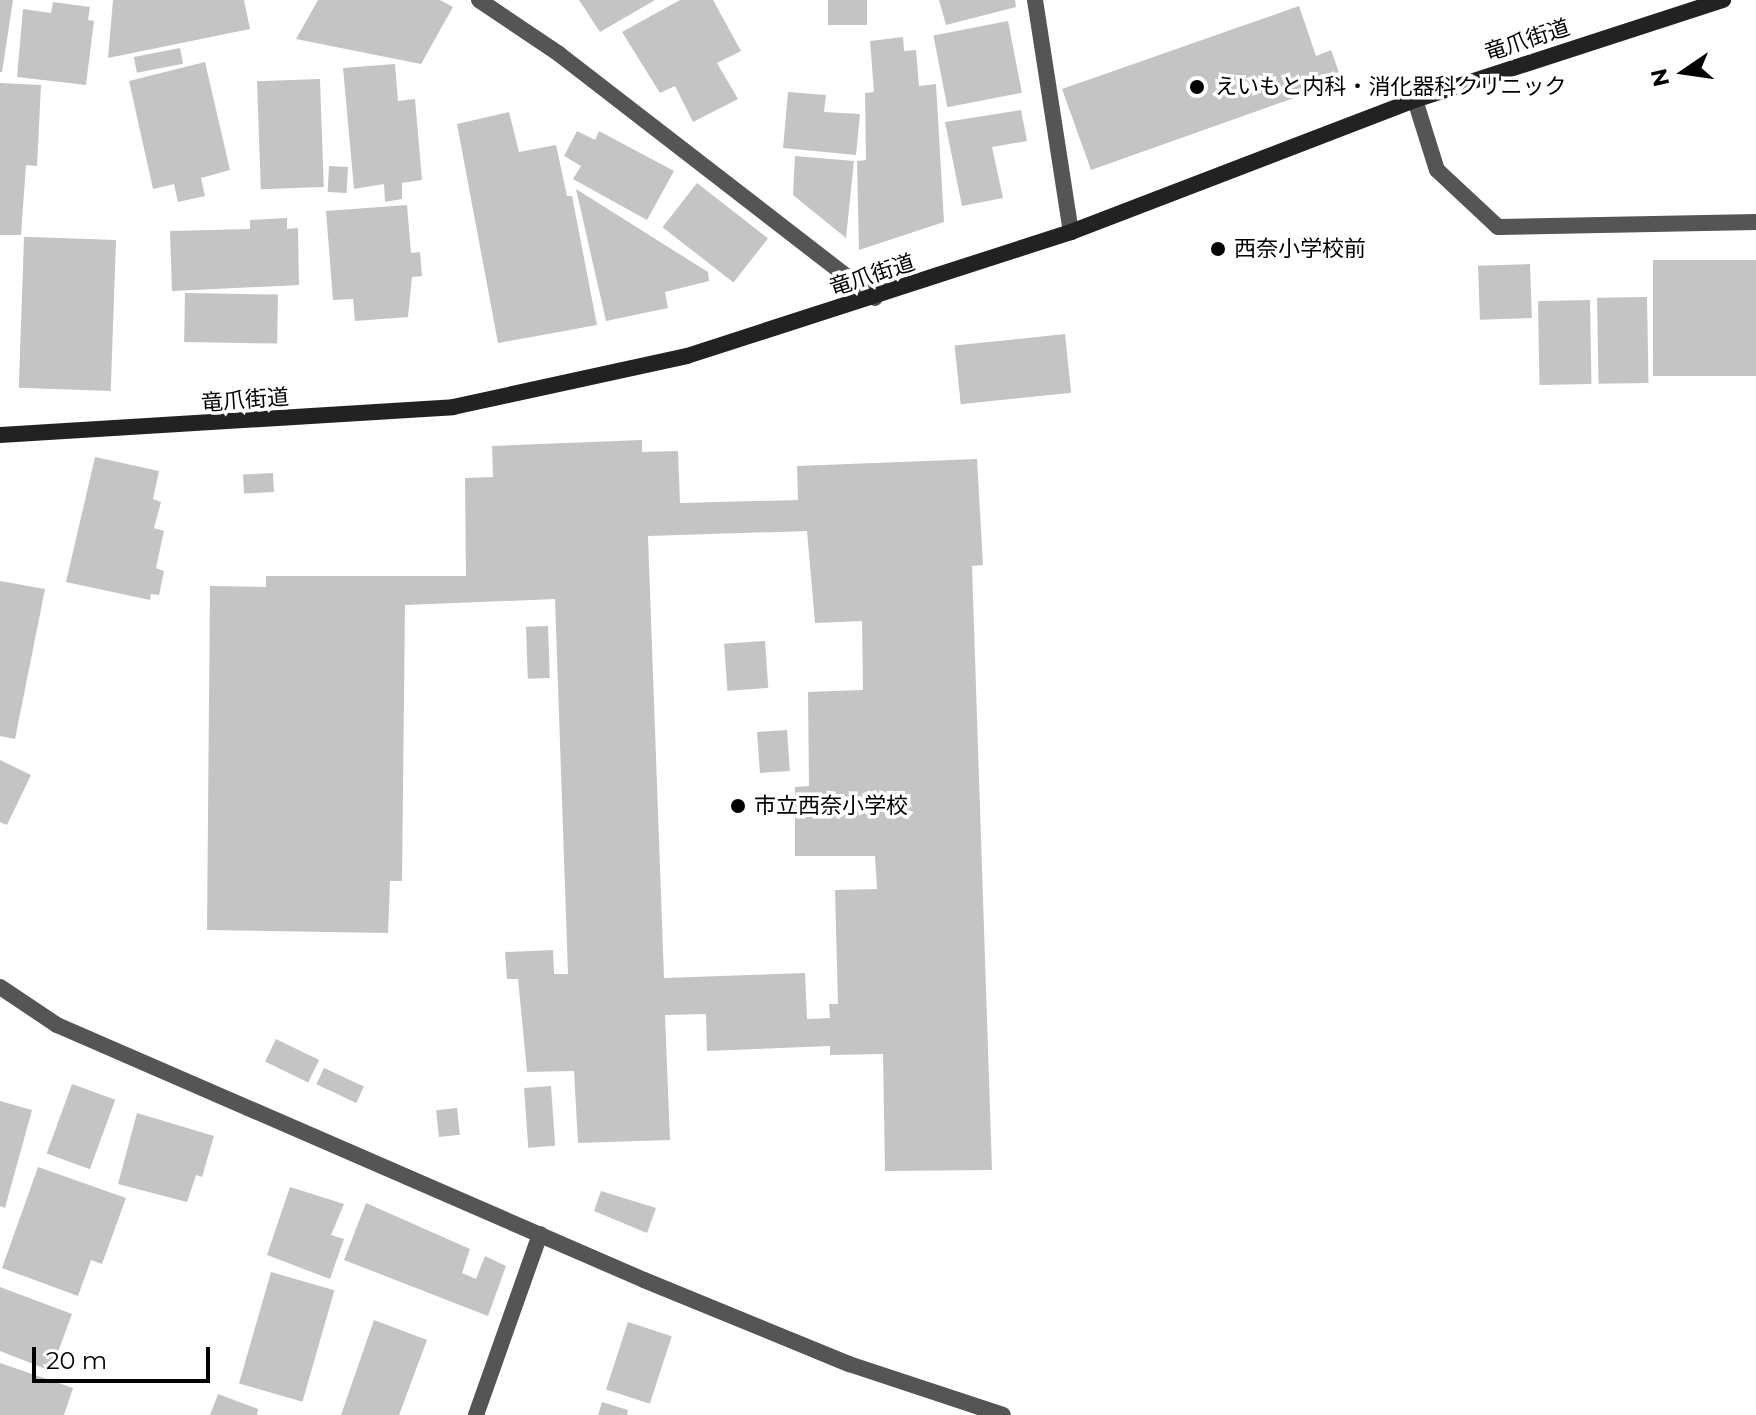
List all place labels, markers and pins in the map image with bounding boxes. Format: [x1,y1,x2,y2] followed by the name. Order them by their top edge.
[1215,74,1567,100] place label: えいもと内科・消化器科クリニック
[1186,76,1208,98] marker: えいもと内科・消化器科クリニック
[1234,236,1366,262] place label: 西奈小学校前
[1209,240,1227,258] marker: 西奈小学校前
[754,793,908,819] place label: 市立西奈小学校
[729,797,747,815] marker: 市立西奈小学校

